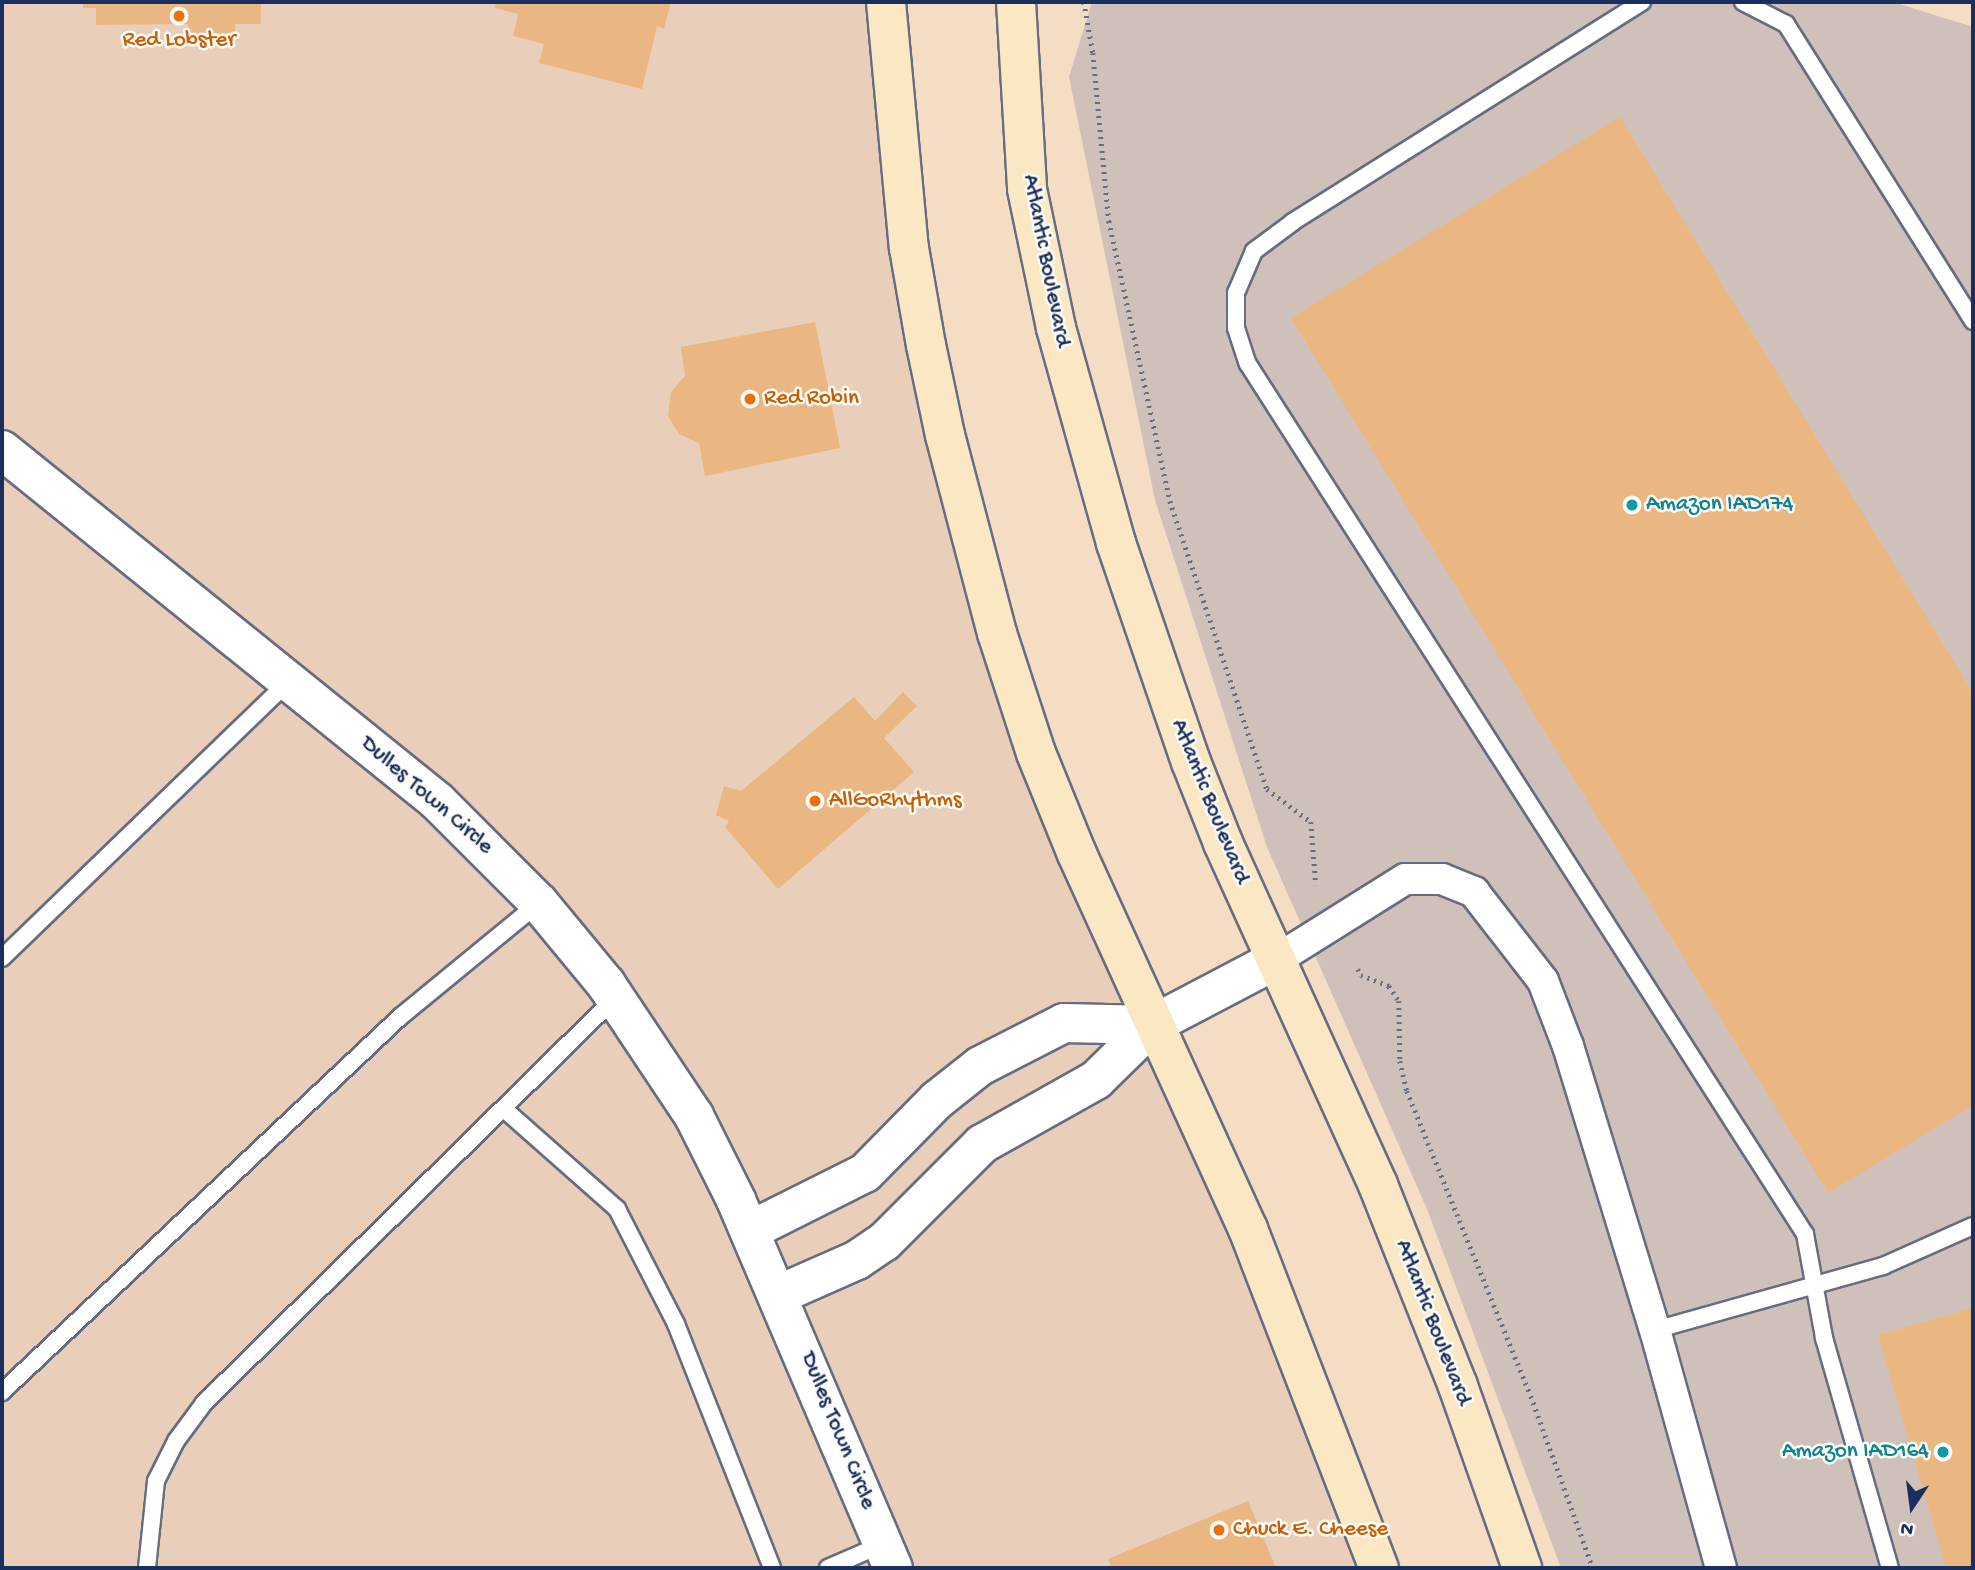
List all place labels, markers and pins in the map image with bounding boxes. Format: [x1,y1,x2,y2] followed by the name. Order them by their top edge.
[171,8,187,24] marker: Red Lobster
[122,27,236,55] place label: Red Lobster
[764,385,859,413] place label: Red Robin
[742,391,758,407] marker: Red Robin
[1646,491,1793,519] place label: Amazon IAD174
[1624,497,1640,513] marker: Amazon IAD174
[829,787,961,815] place label: AllGoRhythms
[807,793,823,809] marker: AllGoRhythms
[1782,1438,1929,1466] place label: Amazon IAD164
[1935,1444,1951,1460] marker: Amazon IAD164
[1233,1516,1388,1544] place label: Chuck E. Cheese
[1211,1522,1227,1538] marker: Chuck E. Cheese

